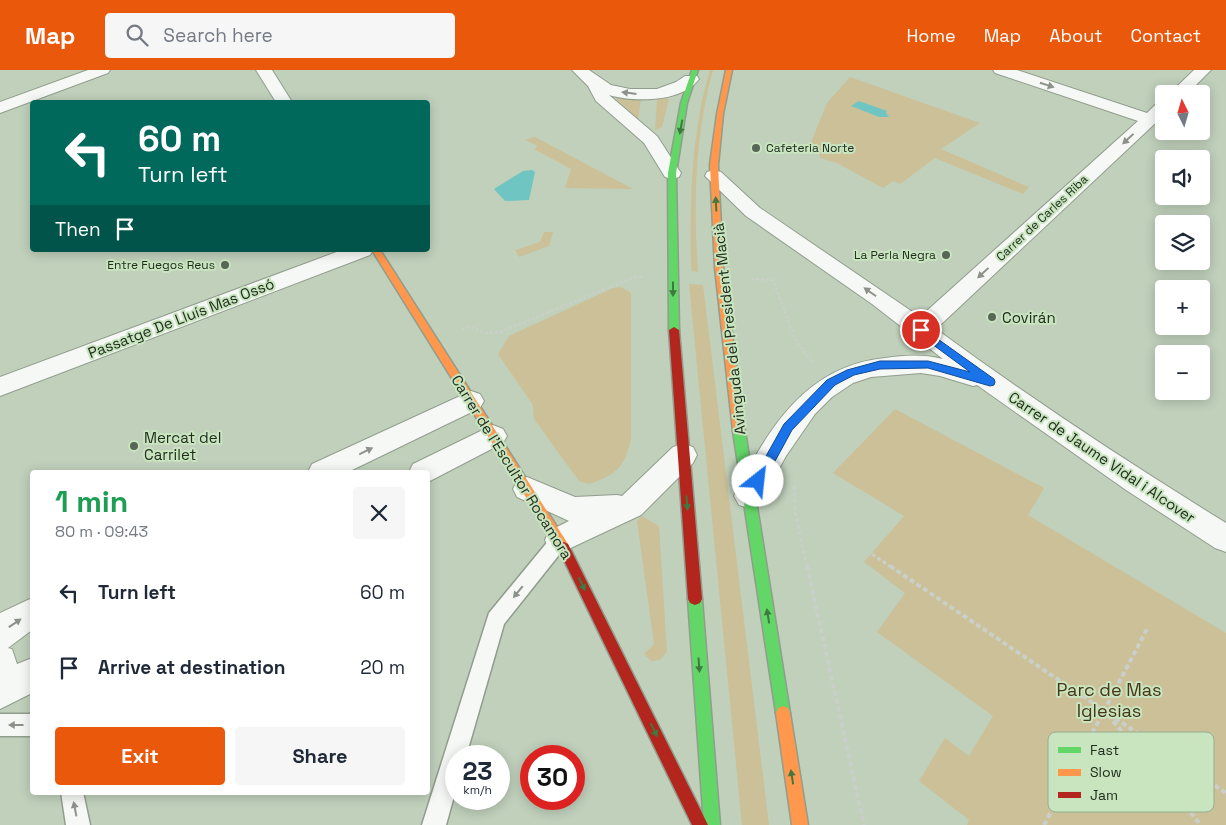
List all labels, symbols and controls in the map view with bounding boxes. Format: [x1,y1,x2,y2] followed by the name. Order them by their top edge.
[105,13,455,58] search box
[25,20,75,51] text: Map
[123,21,151,49] icon: search
[163,23,273,48] text: Search here
[907,24,956,47] text: Home
[984,24,1021,47] text: Map
[1049,24,1103,47] text: About
[1131,24,1201,47] text: Contact
[1040,82,1055,90] one-way arrow
[1155,85,1210,140] north arrow
[1155,85,1210,400] map controls
[620,89,636,97] one-way arrow
[138,117,221,161] text: 60 m
[676,119,684,135] one-way arrow
[55,120,120,185] icon: left
[1122,133,1134,145] one-way arrow
[766,140,854,156] place label: Cafeteria Norte
[750,142,762,154] marker: Cafeteria Norte
[1155,150,1210,205] button: sound
[138,160,228,188] text: Turn left
[993,171,1091,265] street label: Carrer de Carles Riba
[711,196,719,212] one-way arrow
[111,215,139,243] icon: arrive
[1155,215,1210,270] button: layers
[55,217,101,242] text: Then
[708,222,750,436] street label: Avinguda del President Macià
[854,247,936,263] place label: La Perla Negra
[940,249,952,261] marker: La Perla Negra
[107,257,215,273] place label: Entre Fuegos Reus
[219,259,231,271] marker: Entre Fuegos Reus
[977,267,989,279] one-way arrow
[85,274,277,362] street label: Passatge De Lluís Mas Ossó
[1155,280,1210,335] button: +
[669,281,677,297] one-way arrow
[863,287,876,297] one-way arrow
[1002,308,1056,327] place label: Covirán
[900,309,942,351] pin
[986,311,998,323] marker: Covirán
[907,316,935,344] icon: arrive
[1155,345,1210,400] button: −
[447,371,577,563] street label: Carrer de l'Escultor Rocamora
[1005,387,1199,527] street label: Carrer de Jaume Vidal i Alcover
[144,428,221,464] place label: Mercat del Carrilet
[128,440,140,452] marker: Mercat del Carrilet
[359,447,373,455] one-way arrow
[731,454,783,506] position arrow
[55,482,128,521] text: 1 min
[353,487,405,539] button: close
[683,496,691,512] one-way arrow
[55,521,148,542] text: 80 m · 09:43
[578,577,586,591] one-way arrow
[55,579,83,607] icon: left
[98,580,176,605] text: Turn left
[360,580,405,605] text: 60 m
[513,585,524,598] one-way arrow
[763,608,771,624] one-way arrow
[9,618,22,628] one-way arrow
[55,654,83,682] icon: arrive
[98,655,286,680] text: Arrive at destination
[360,655,405,680] text: 20 m
[696,658,704,674] one-way arrow
[1056,678,1162,722] park label: Parc de Mas Iglesias
[8,721,24,729] one-way arrow
[650,723,658,737] one-way arrow
[55,727,225,785] button: Exit
[235,727,405,785] button: Share
[1048,732,1214,812] legend
[1090,741,1119,759] text: Fast
[520,745,585,810] speed limit sign: 30
[462,755,493,787] text: 23
[1090,763,1122,781] text: Slow
[788,768,796,784] one-way arrow
[463,782,492,798] text: km/h
[1090,786,1118,804] text: Jam
[71,801,79,816] one-way arrow

